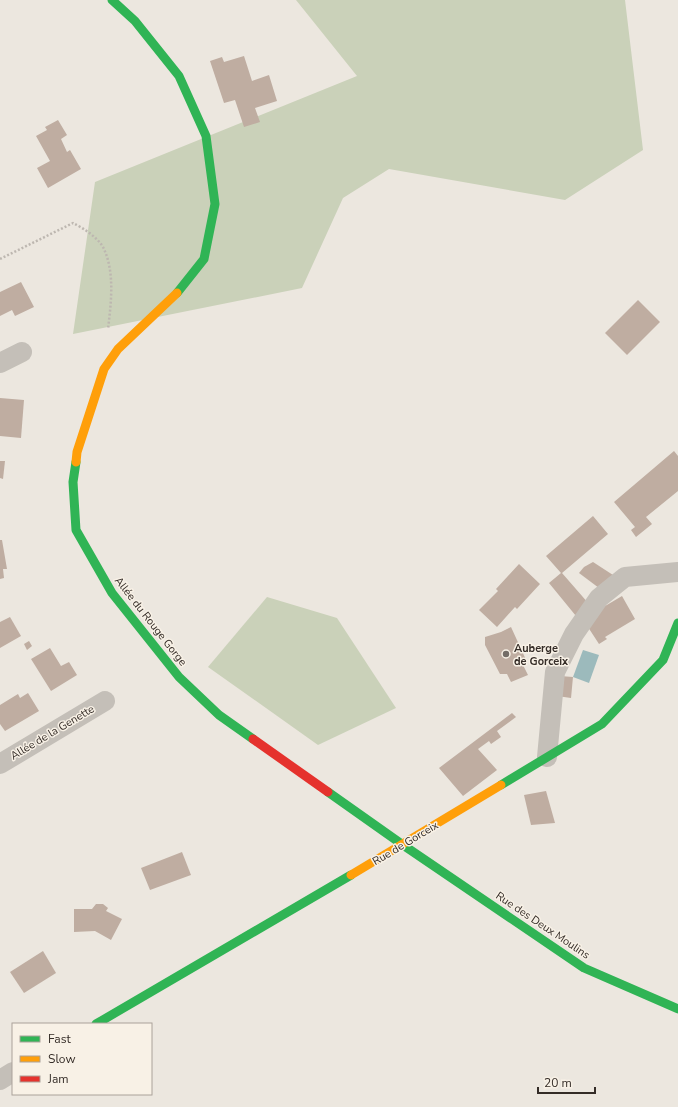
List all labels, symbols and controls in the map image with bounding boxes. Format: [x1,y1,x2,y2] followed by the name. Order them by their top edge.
[111,574,190,669] street label: Allée du Rouge Gorge
[514,641,569,669] place label: Auberge de Gorceix
[501,649,511,659] marker: Auberge de Gorceix
[8,701,97,763] street label: Allée de la Genette
[369,818,441,869] street label: Rue de Gorceix
[493,888,593,963] street label: Rue des Deux Moulins
[12,1023,152,1095] legend
[48,1031,71,1047] text: Fast
[48,1051,76,1067] text: Slow
[538,1069,595,1095] scale bar
[47,1071,69,1087] text: Jam
[544,1075,572,1091] text: 20 m

